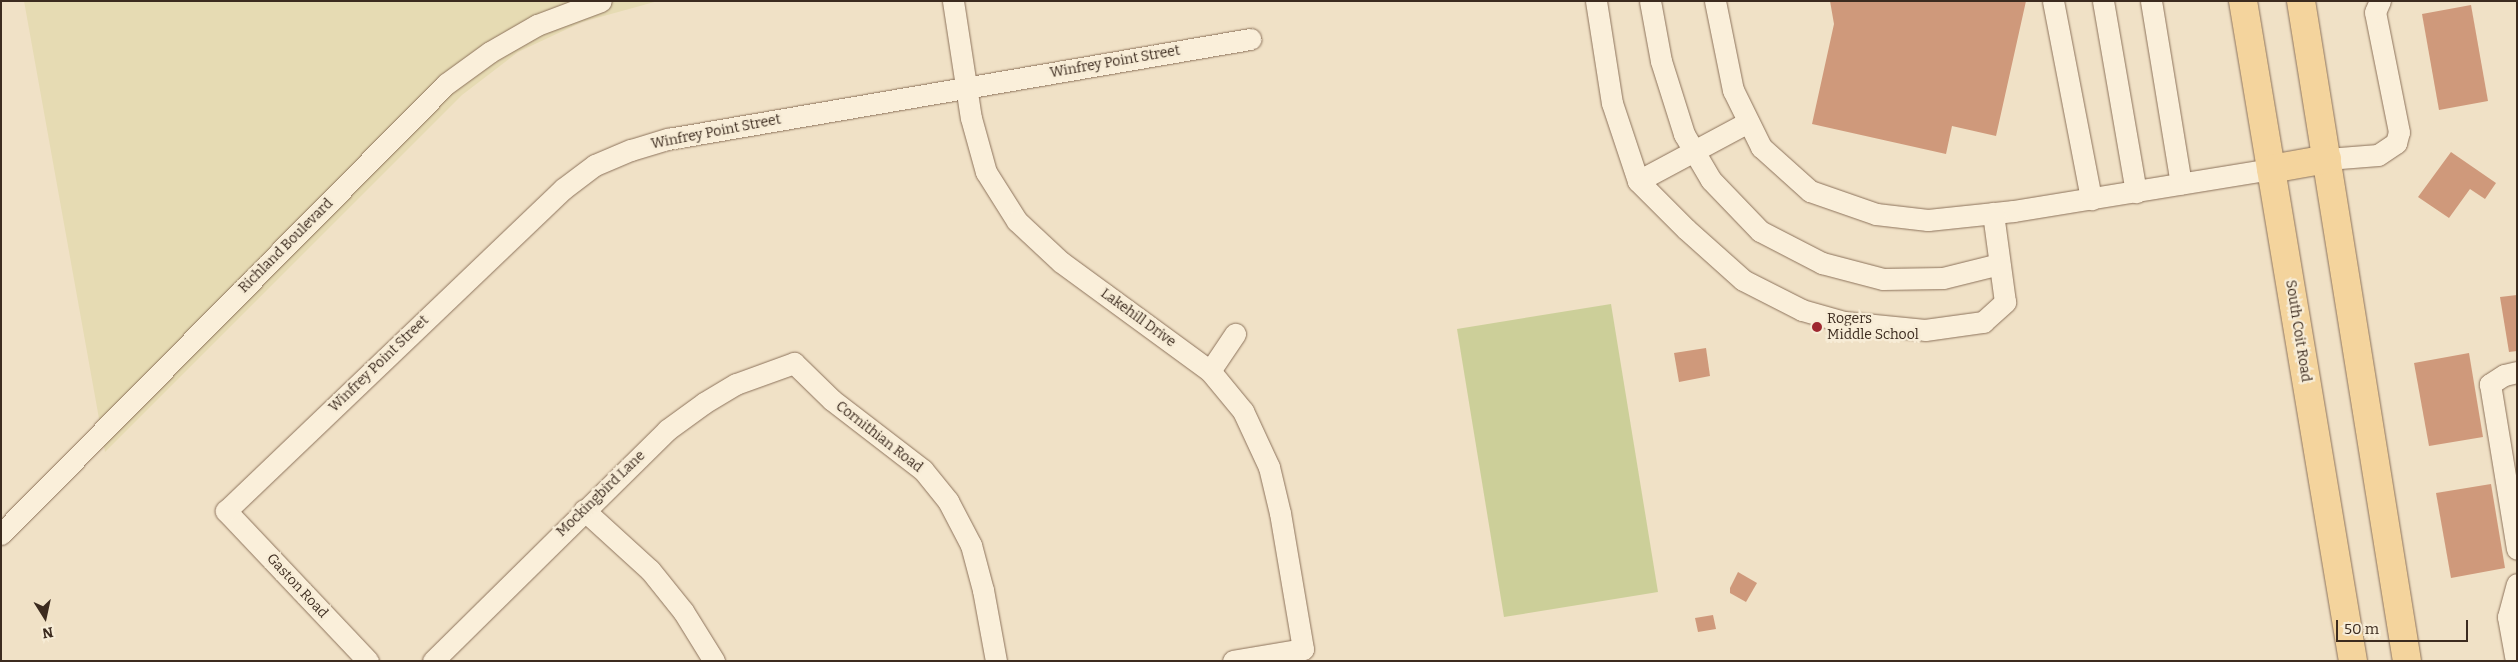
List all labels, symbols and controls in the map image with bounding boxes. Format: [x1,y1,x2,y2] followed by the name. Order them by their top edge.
[1049,42,1181,82] street label: Winfrey Point Street
[650,111,782,153] street label: Winfrey Point Street
[235,195,337,297] street label: Richland Boulevard
[2282,279,2314,383] street label: South Coit Road
[1097,285,1179,351] street label: Lakehill Drive
[1827,311,1919,344] place label: Rogers Middle School
[326,312,432,416] street label: Winfrey Point Street
[1811,321,1823,333] marker: Rogers Middle School
[832,398,926,476] street label: Cornithian Road
[553,447,649,541] street label: Mockingbird Lane
[263,550,331,622] street label: Gaston Road
[20,592,70,642] north arrow
[2338,610,2470,642] scale bar
[2344,620,2379,638] text: 50 m
[41,623,54,642] text: N

